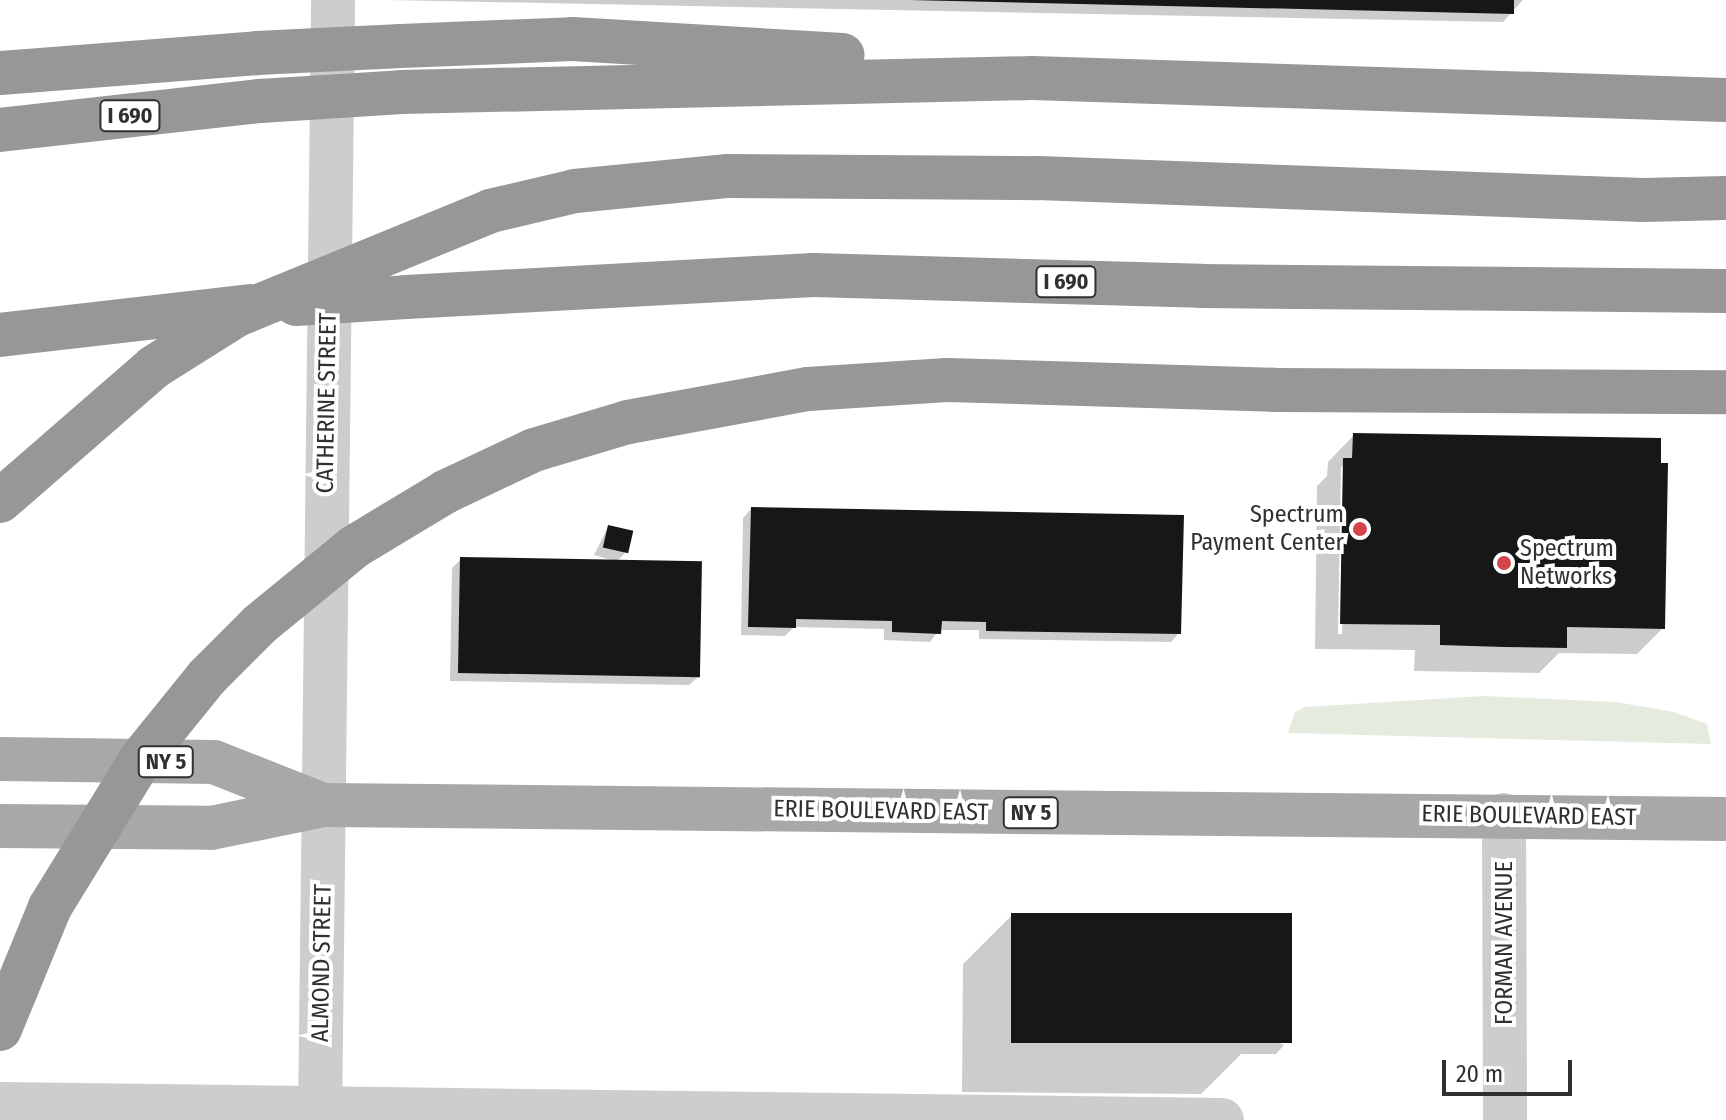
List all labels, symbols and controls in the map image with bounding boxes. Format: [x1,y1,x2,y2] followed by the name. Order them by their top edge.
[98,98,162,134] road number: I 690
[1034,264,1098,300] road number: I 690
[311,312,343,494] street label: CATHERINE STREET
[1190,501,1344,557] place label: Spectrum Payment Center
[1351,520,1369,538] marker: Spectrum Payment Center
[1520,535,1614,591] place label: Spectrum Networks
[1495,554,1513,572] marker: Spectrum Networks
[136,744,196,780] road number: NY 5
[773,795,989,827] street label: ERIE BOULEVARD EAST
[1001,795,1061,831] road number: NY 5
[1421,800,1637,832] street label: ERIE BOULEVARD EAST
[1491,861,1519,1025] street label: FORMAN AVENUE
[306,884,338,1042] street label: ALMOND STREET
[1446,1044,1576,1094] scale bar
[1456,1060,1503,1088] text: 20 m

